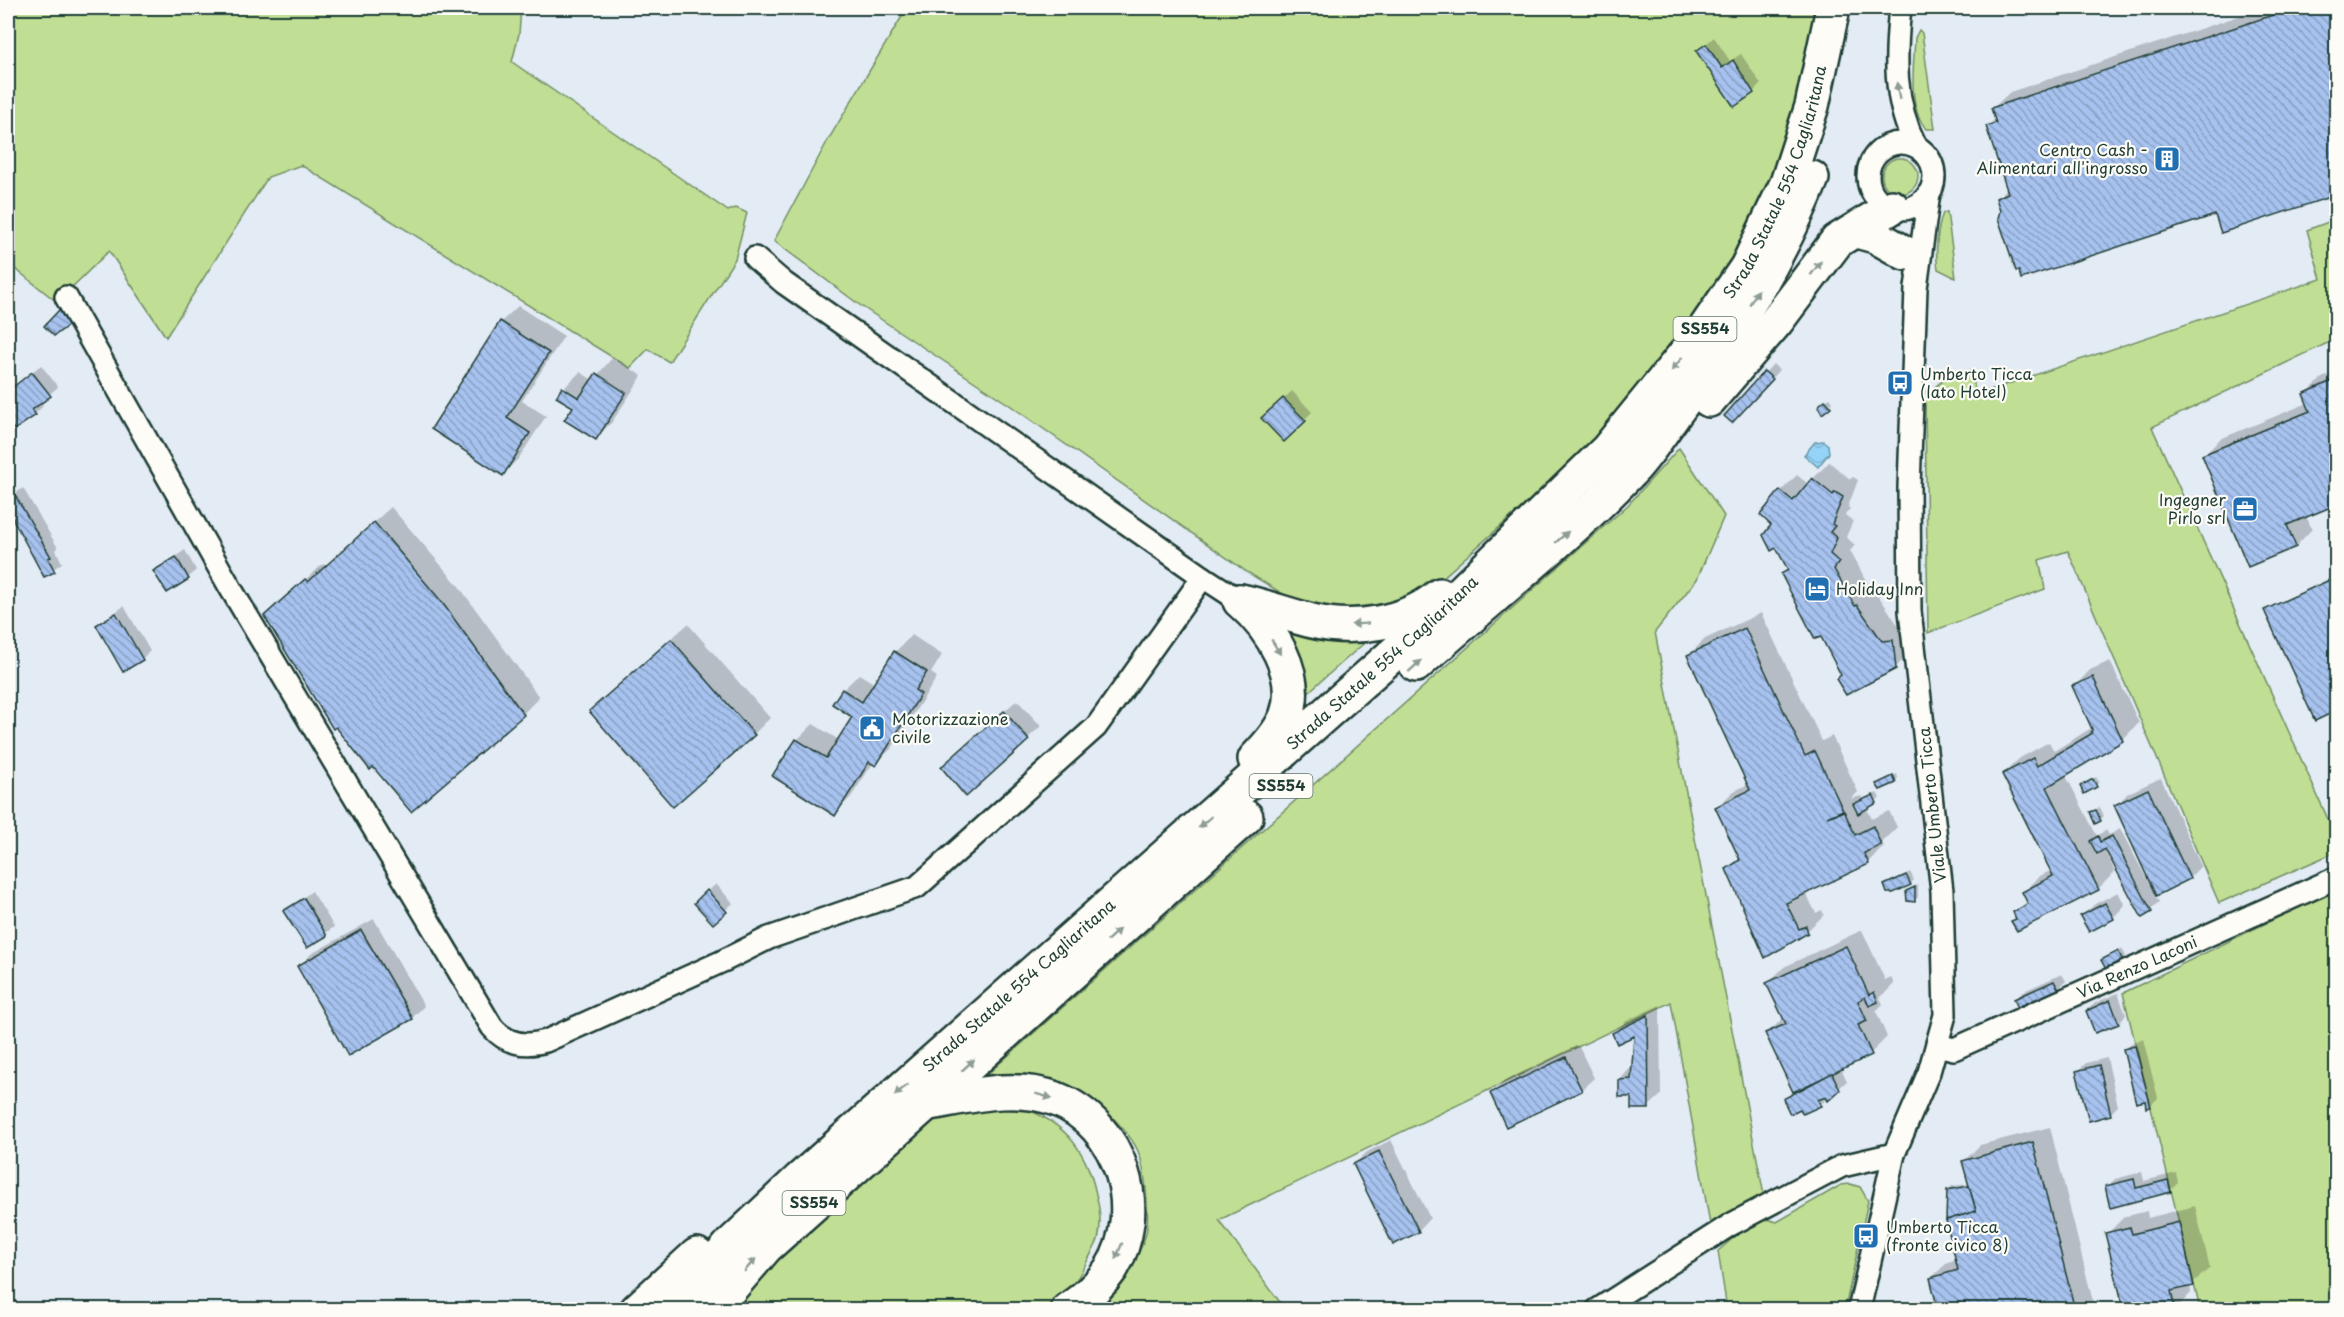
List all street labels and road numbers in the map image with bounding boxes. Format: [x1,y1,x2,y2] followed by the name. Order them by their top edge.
[1716,63,1831,303] street label: Strada Statale 554 Cagliaritana
[1674,317,1736,341] road number: SS554
[1280,569,1483,755] street label: Strada Statale 554 Cagliaritana
[1911,726,1951,884] street label: Viale Umberto Ticca
[1250,774,1312,798] road number: SS554
[916,893,1120,1077] street label: Strada Statale 554 Cagliaritana
[2072,929,2201,1004] street label: Via Renzo Laconi
[782,1191,846,1215] road number: SS554

